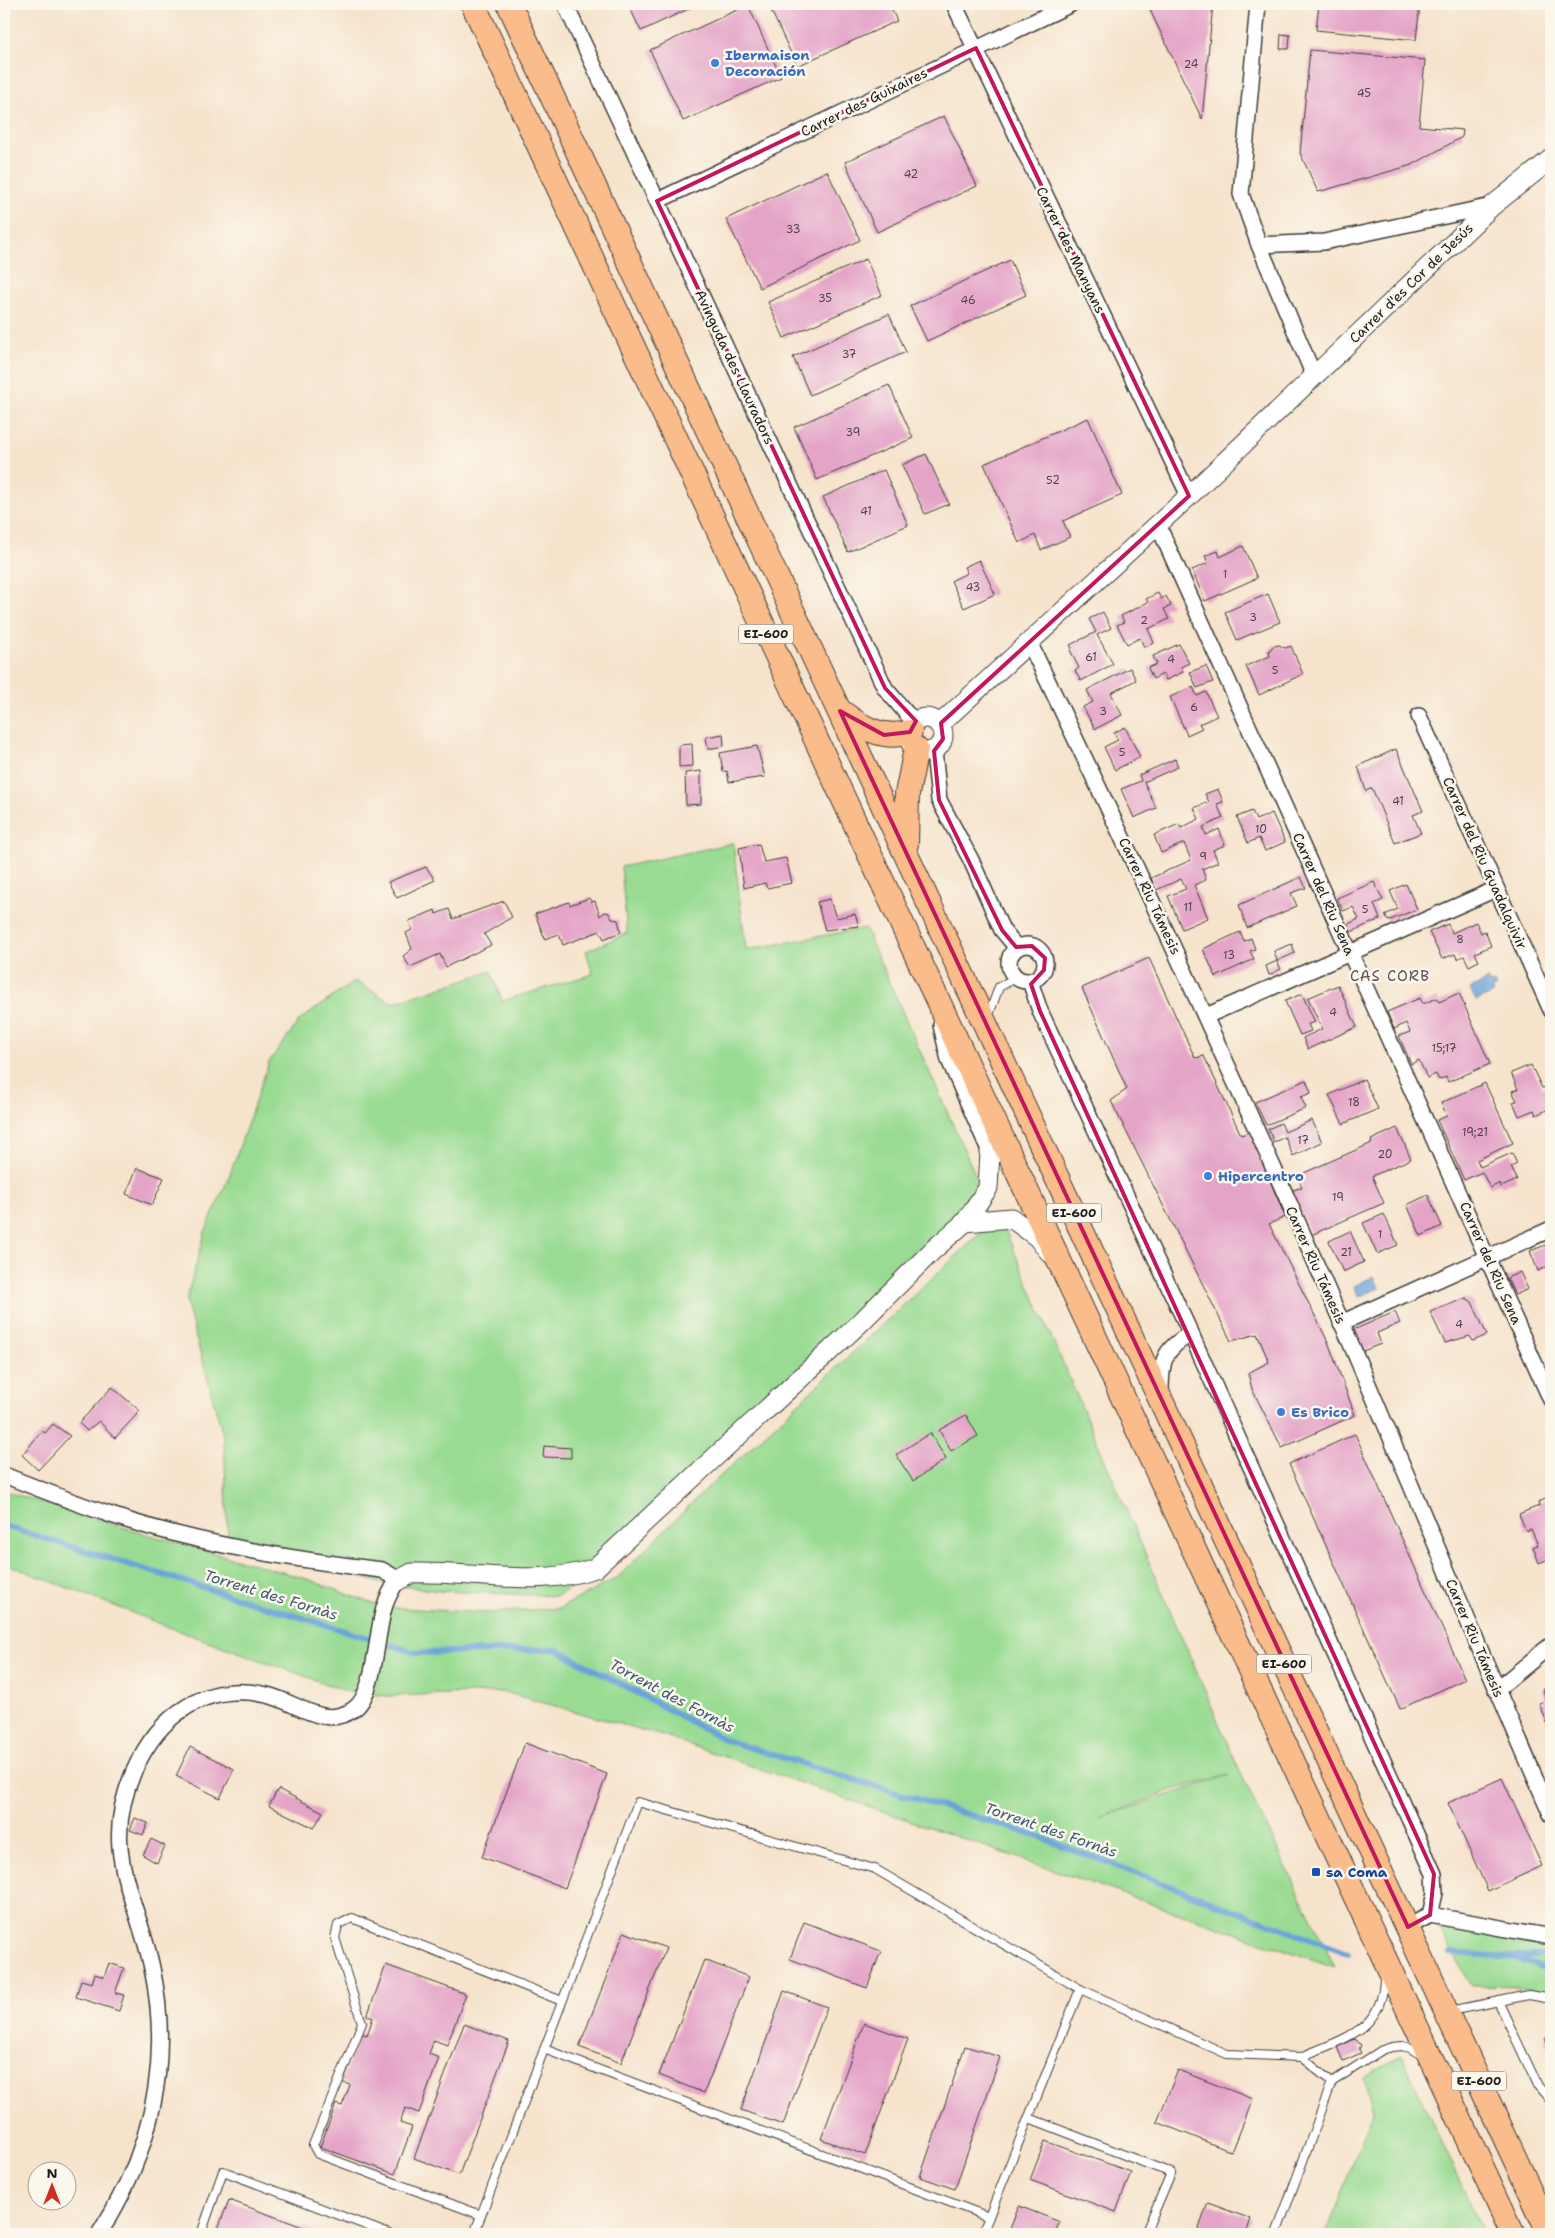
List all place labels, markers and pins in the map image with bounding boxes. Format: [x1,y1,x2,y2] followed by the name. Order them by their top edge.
[725,46,810,80] place label: Ibermaison Decoración
[709,57,721,69] marker: Ibermaison Decoración
[1218,1167,1304,1185] place label: Hipercentro
[1202,1170,1214,1182] marker: Hipercentro
[1291,1403,1349,1421] place label: Es Brico
[1275,1406,1287,1418] marker: Es Brico
[1326,1863,1388,1881] place label: sa Coma
[1310,1866,1322,1878] marker: sa Coma

